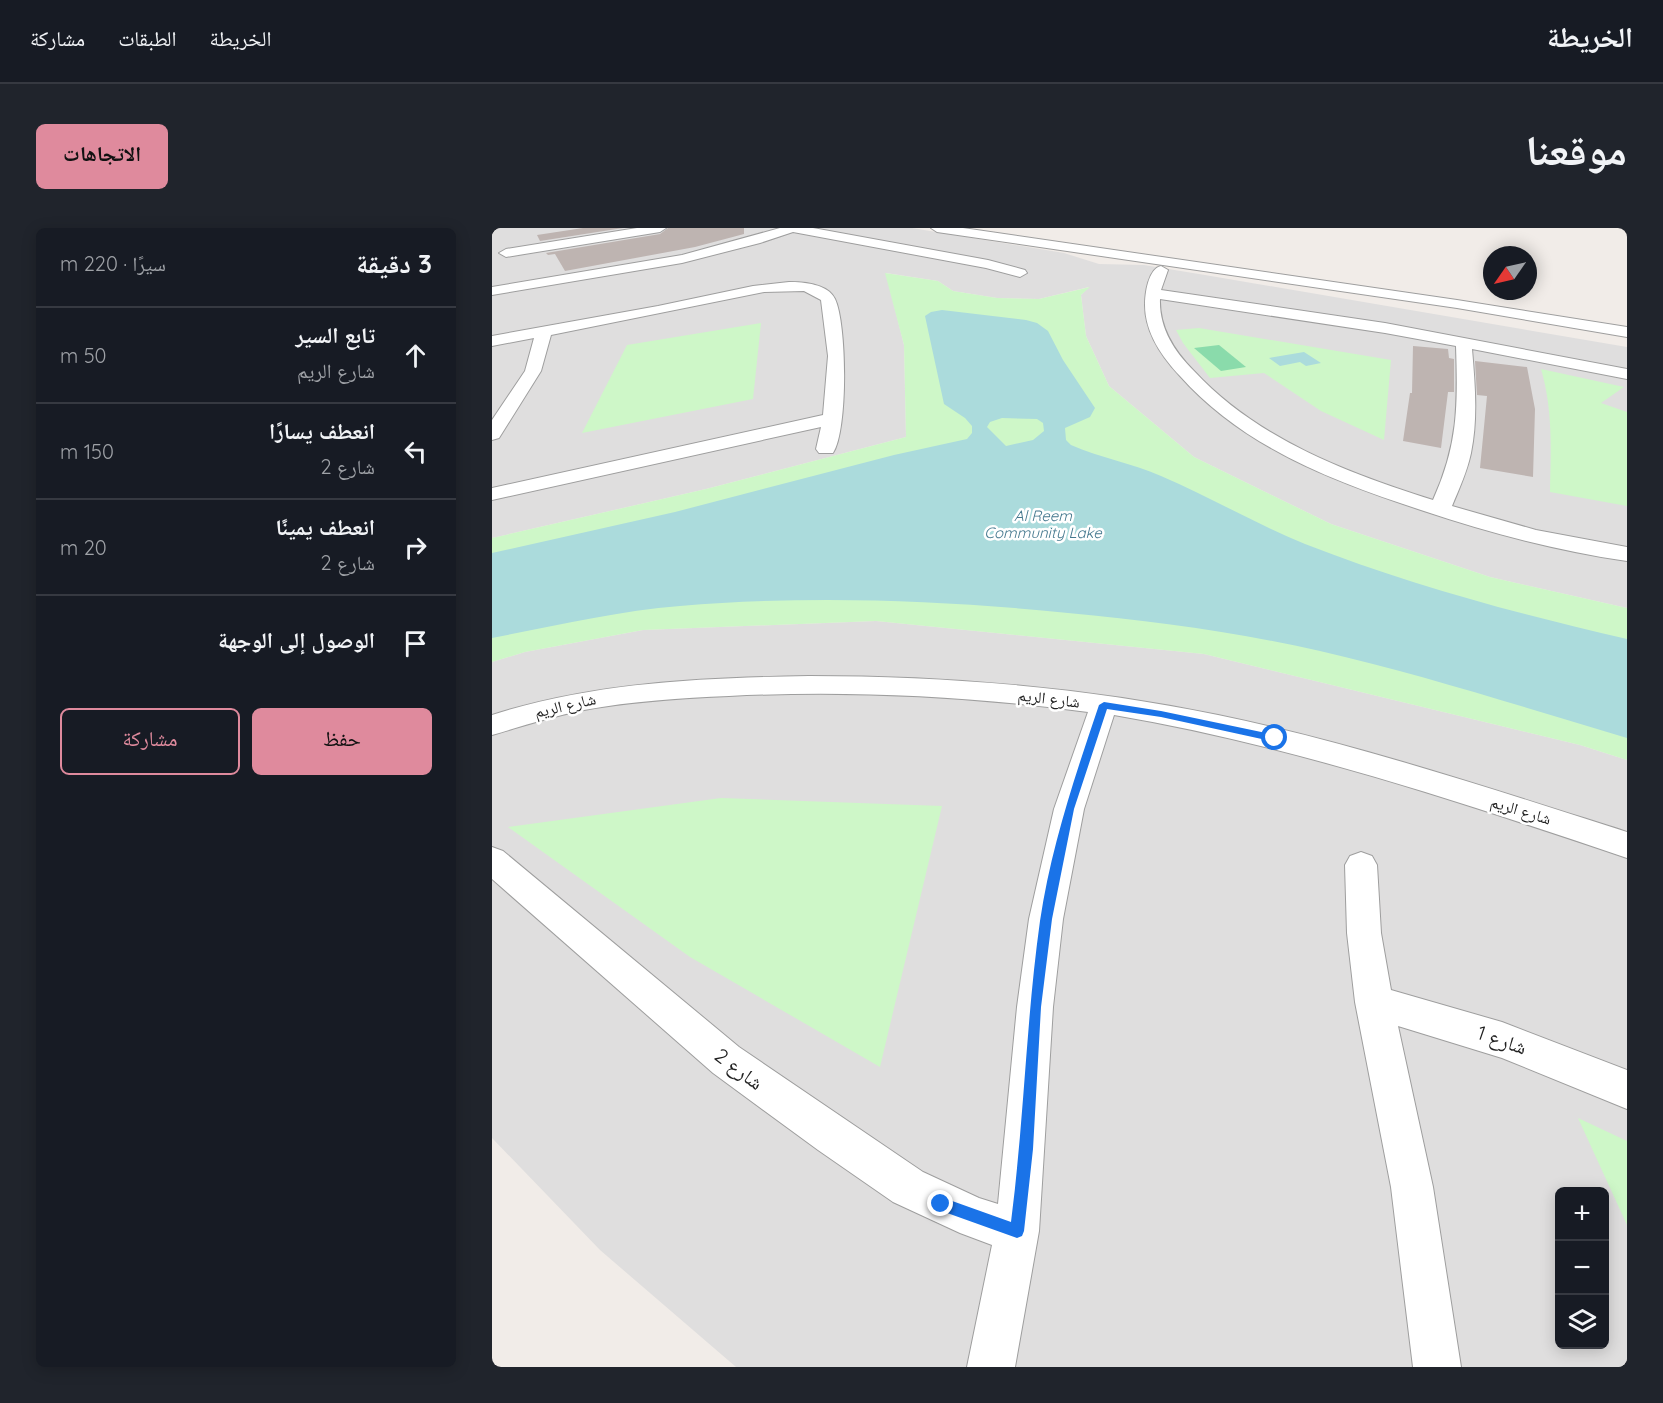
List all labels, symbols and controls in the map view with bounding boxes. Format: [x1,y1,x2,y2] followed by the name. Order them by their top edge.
[1547,19,1633,54] text: الخريطة
[30,25,85,51] text: مشاركة
[118,25,177,51] text: الطبقات
[210,25,271,51] text: الخريطة
[1526,123,1627,176] text: موقعنا
[36,124,168,189] button: الاتجاهات
[1483,246,1537,300] north arrow
[356,247,432,280] text: 3 دقيقة
[60,251,166,276] text: سيرًا · 220 m
[295,321,375,349] text: تابع السير
[399,339,432,372] icon: ahead
[60,343,107,368] text: 50 m
[297,358,375,383] text: شارع الريم
[269,417,375,445] text: انعطف يسارًا
[399,435,432,468] icon: left
[60,439,114,464] text: 150 m
[320,454,375,479] text: شارع 2
[984,506,1102,542] water label: Al Reem Community Lake
[276,513,375,541] text: انعطف يمينًا
[399,531,432,564] icon: right
[60,535,107,560] text: 20 m
[320,550,375,575] text: شارع 2
[218,626,375,654] text: الوصول إلى الوجهة
[399,627,432,660] icon: arrive
[1017,684,1081,713] street label: شارع الريم
[532,688,598,723] street label: شارع الريم
[60,708,240,775] button: مشاركة
[252,708,432,775] button: حفظ
[1261,724,1287,750] route start
[1488,791,1554,830] street label: شارع الريم
[1474,1019,1530,1061] street label: شارع 1
[709,1042,769,1096] street label: شارع 2
[1555,1187,1609,1349] map controls
[1555,1187,1609,1241] button: +
[927,1190,953,1216] route end
[1555,1241,1609,1295] button: −
[1555,1295,1609,1349] button: layers

